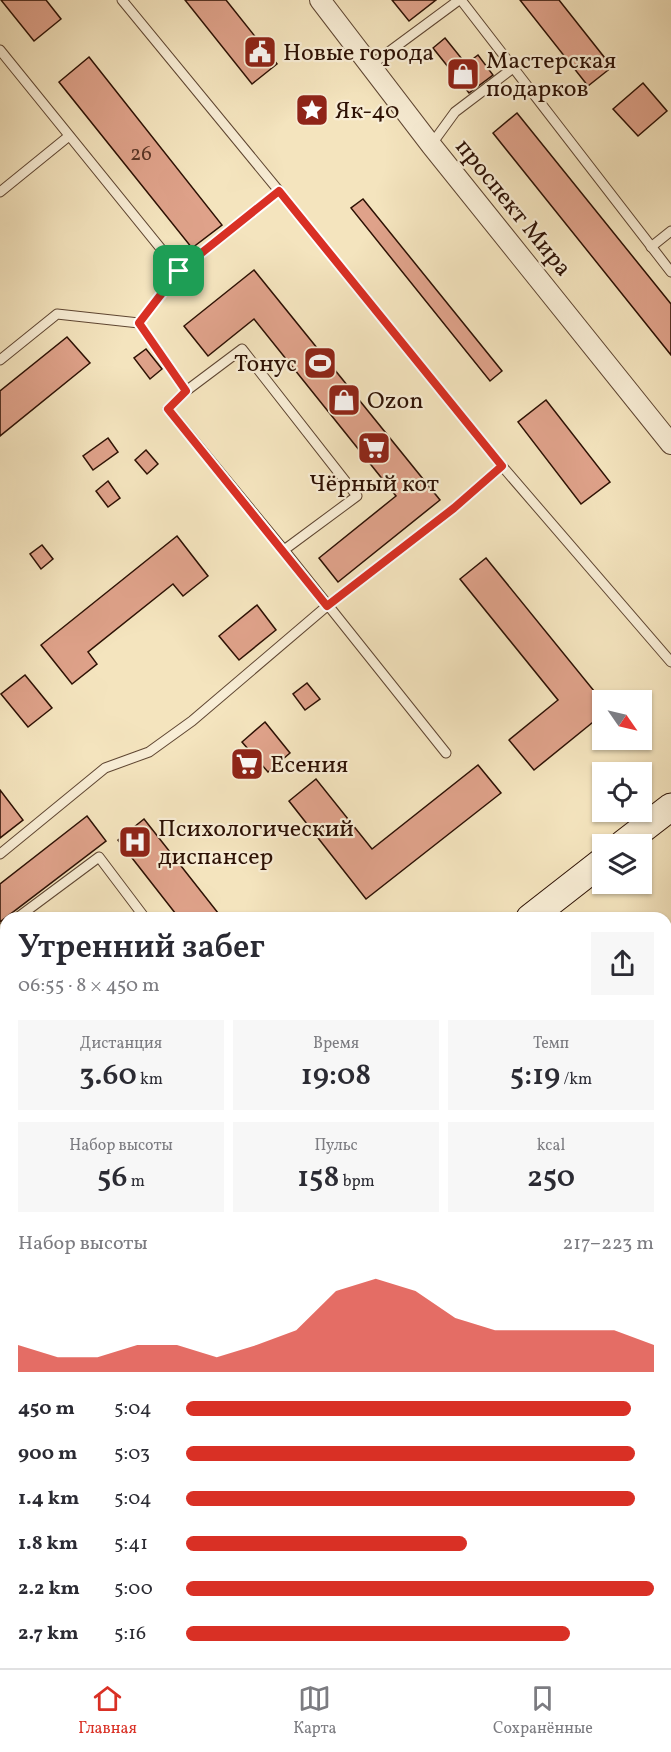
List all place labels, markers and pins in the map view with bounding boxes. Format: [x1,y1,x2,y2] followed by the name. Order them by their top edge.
[242,34,278,70] public building icon: Новые города
[283,37,434,71] place label: Новые города
[486,45,616,107] place label: Мастерская подарков
[445,56,481,92] shop icon: Мастерская подарков
[294,92,330,128] place icon: Як-40
[335,95,399,129] place label: Як-40
[153,245,204,296] pin
[302,345,338,381] sports icon: Тонус
[234,348,297,382] place label: Тонус
[326,382,362,418] shop icon: Ozon
[367,385,424,419] place label: Ozon
[356,430,392,466] supermarket icon: Чёрный кот
[309,468,439,502] place label: Чёрный кот
[229,746,265,782] supermarket icon: Есения
[270,749,348,783] place label: Есения
[158,813,354,875] place label: Психологический диспансер
[117,824,153,860] hospital icon: Психологический диспансер

